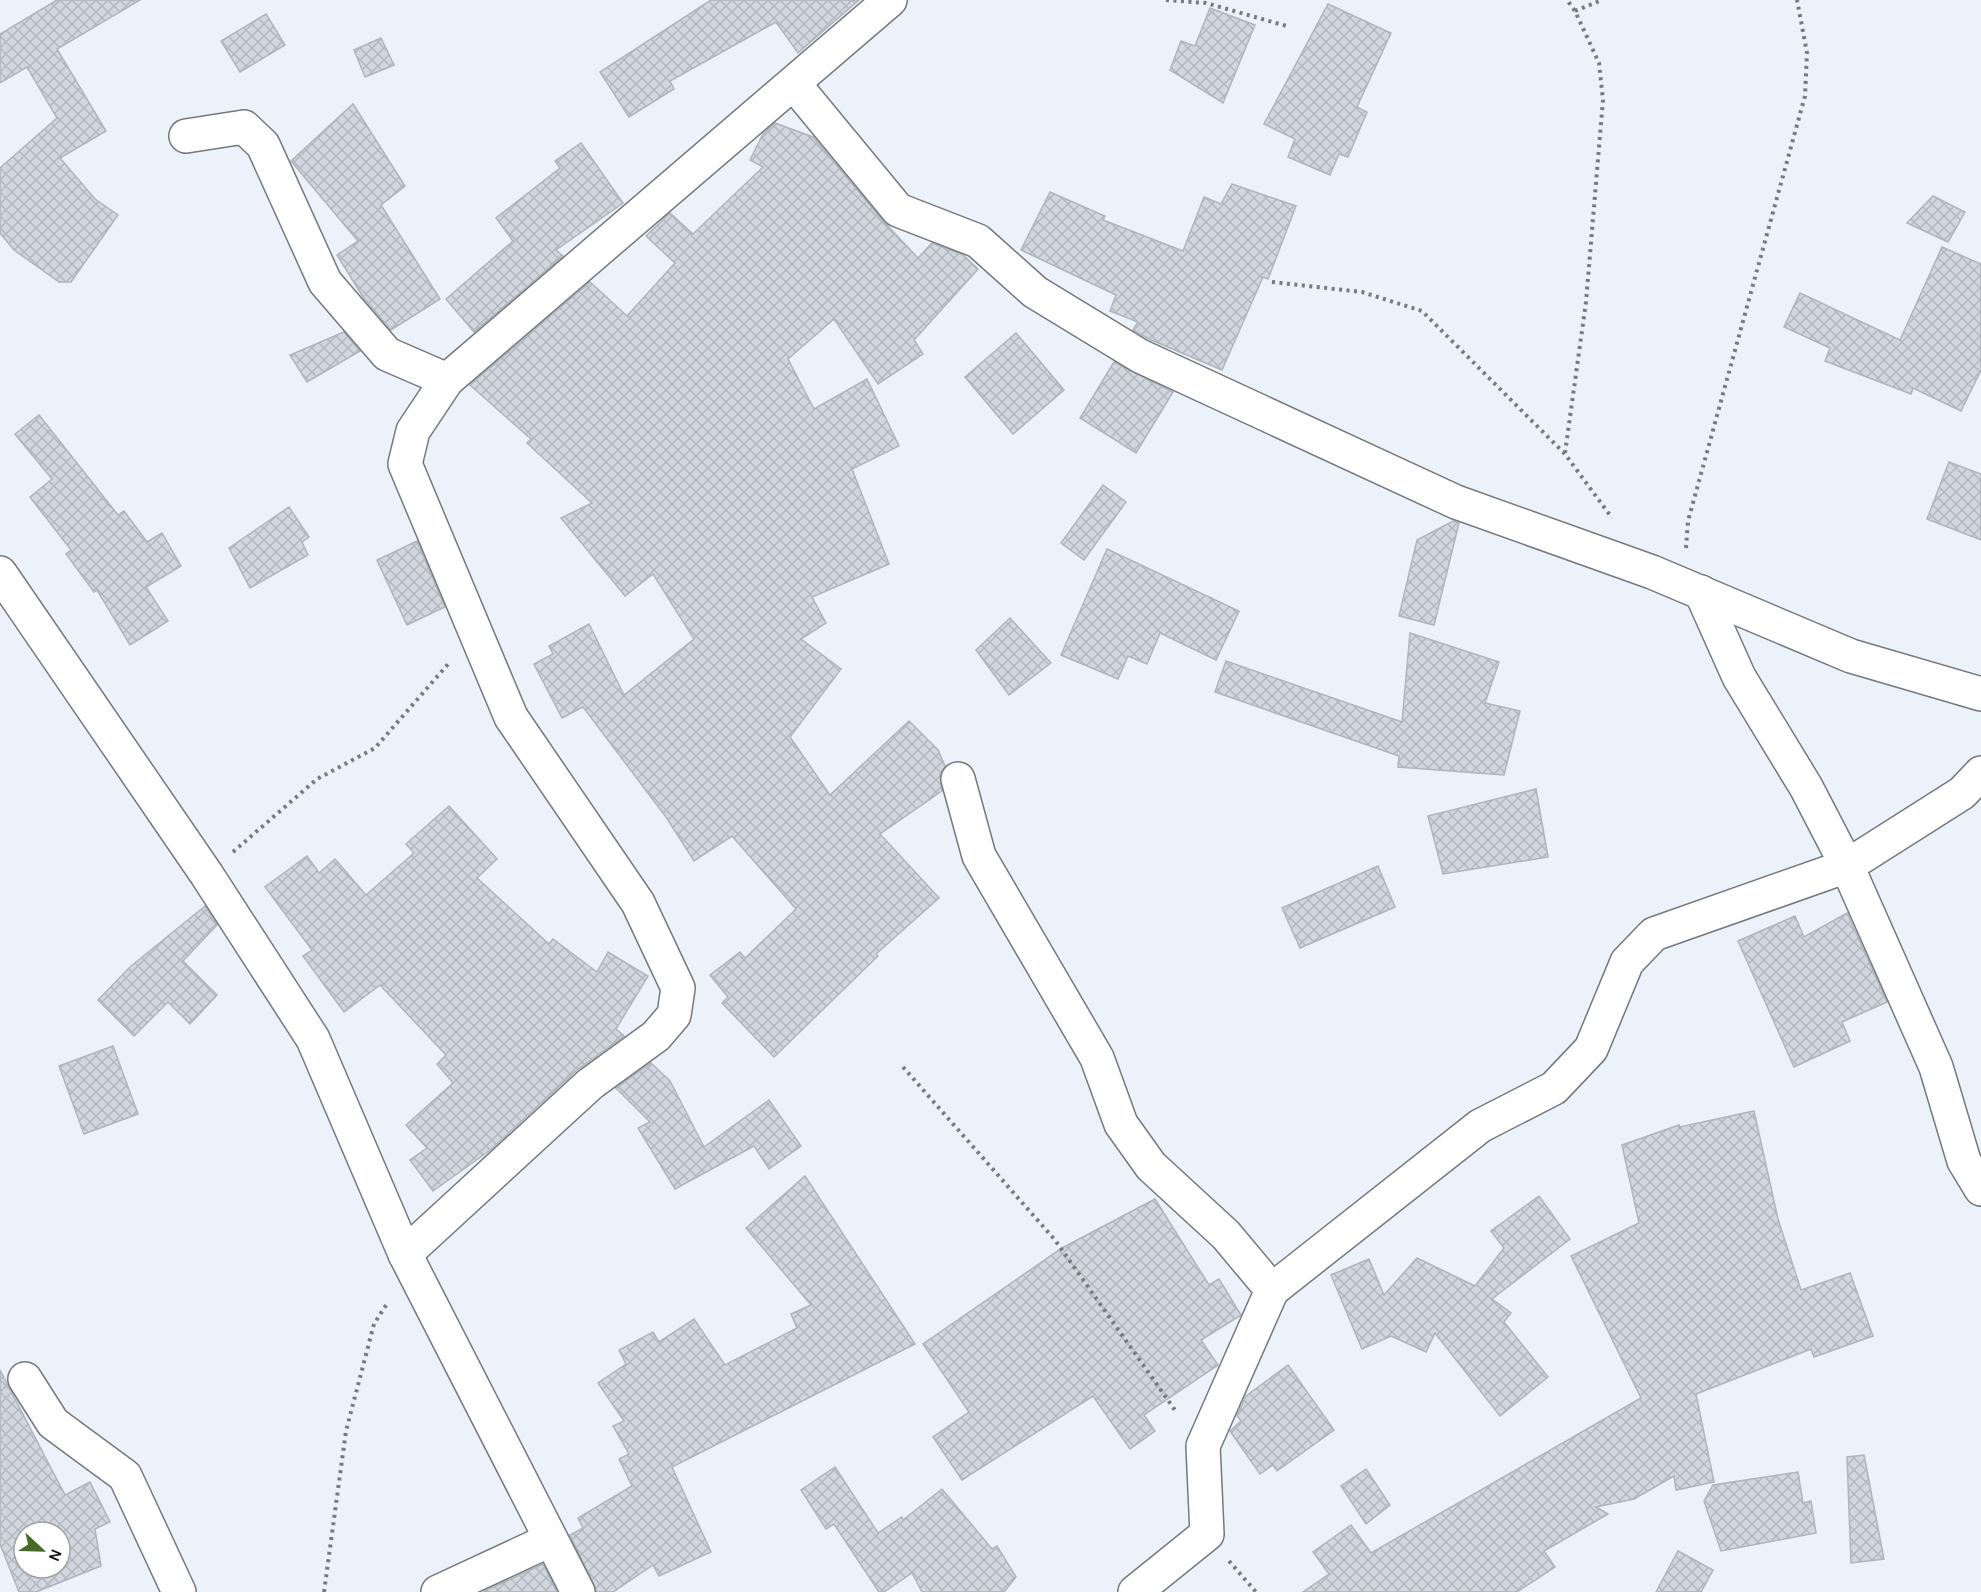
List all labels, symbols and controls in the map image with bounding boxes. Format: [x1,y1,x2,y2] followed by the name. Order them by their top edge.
[12,1520,72,1580] north arrow
[44,1547,66,1564] text: N

